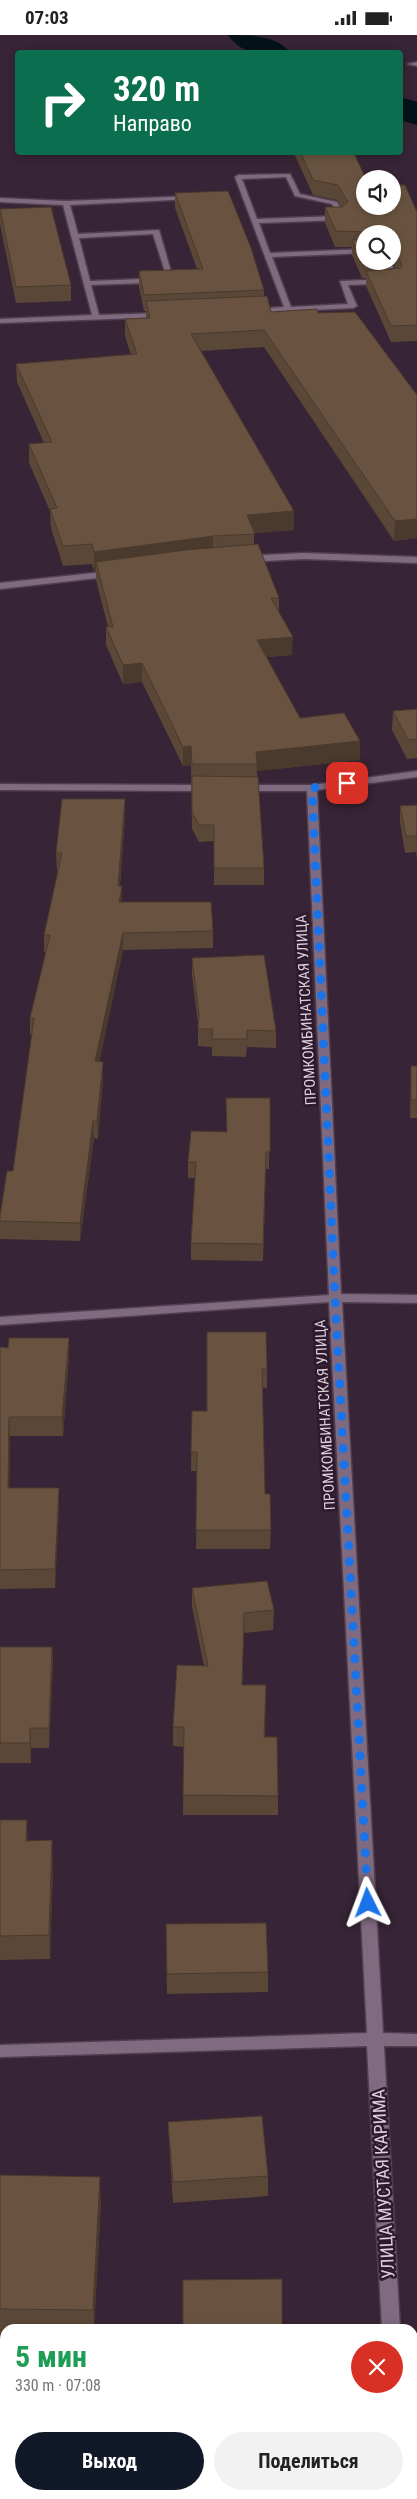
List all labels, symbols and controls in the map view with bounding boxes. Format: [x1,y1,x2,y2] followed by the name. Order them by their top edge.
[25,6,69,29] text: 07:03
[113,69,200,110] text: 320 m
[30,70,95,135] icon: right
[113,111,192,136] text: Направо
[356,170,401,270] map controls
[356,170,401,215] button: sound
[356,225,401,270] button: search
[326,762,368,804] pin
[333,769,361,797] icon: arrive
[292,914,320,1106] street label: ПРОМКОМБИНАТСКАЯ УЛИЦА
[311,1319,339,1511] street label: ПРОМКОМБИНАТСКАЯ УЛИЦА
[341,1876,393,1928] position arrow
[368,2088,398,2279] street label: УЛИЦА МУСТАЯ КАРИМА
[15,2339,87,2374] text: 5 мин
[351,2341,403,2393] button: close
[15,2376,101,2395] text: 330 m · 07:08
[15,2432,204,2490] button: Выход
[214,2432,403,2490] button: Поделиться

